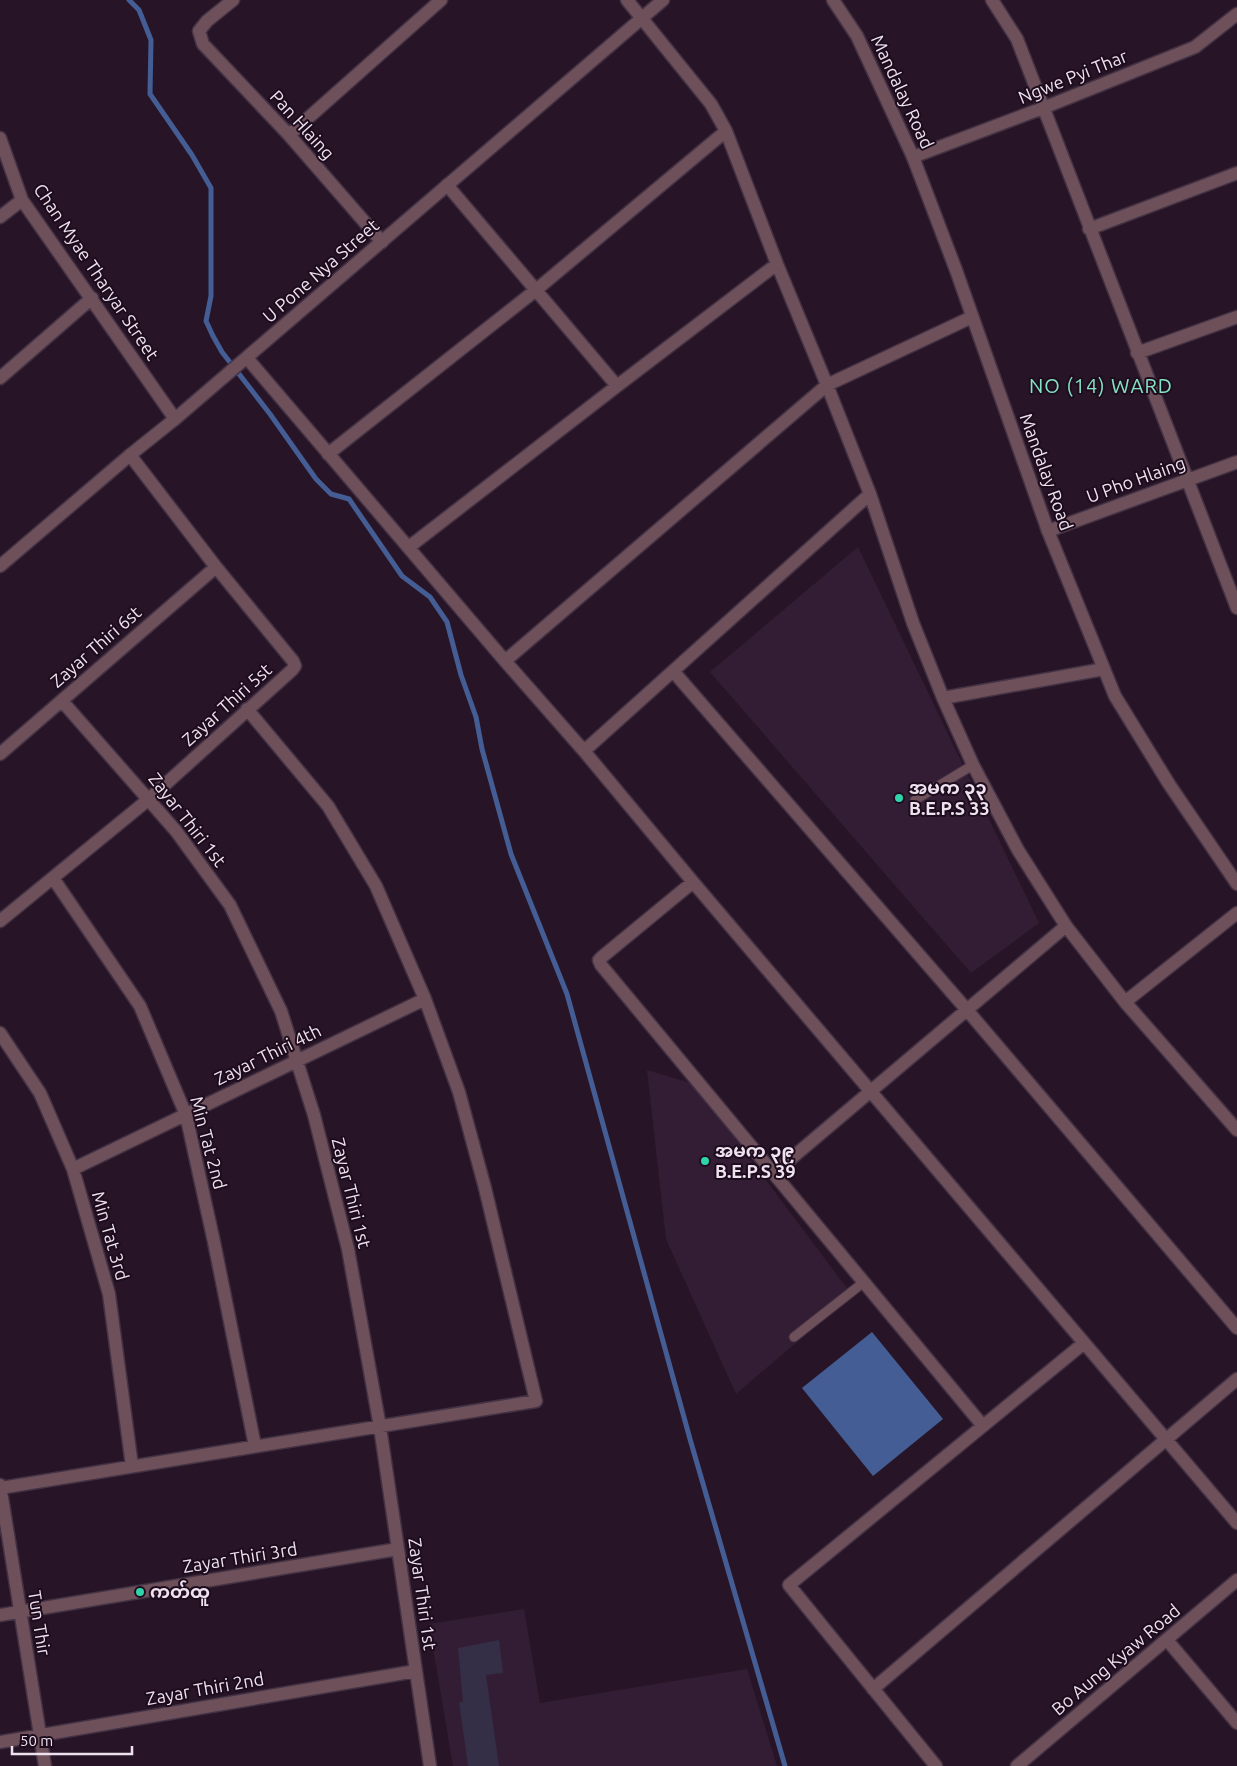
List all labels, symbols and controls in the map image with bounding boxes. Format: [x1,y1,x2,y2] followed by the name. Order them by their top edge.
[868,32,938,152] street label: Mandalay Road
[1015,45,1130,107] street label: Ngwe Pyi Thar
[267,86,339,163] street label: Pan Hlaing
[30,179,163,363] street label: Chan Myae Tharyar Street
[258,214,382,326] street label: U Pone Nya Street
[1029,374,1173,397] district label: NO (14) WARD
[1016,410,1077,533] street label: Mandalay Road
[1084,452,1188,506] street label: U Pho Hlaing
[46,602,145,691] street label: Zayar Thiri 6st
[178,659,275,750] street label: Zayar Thiri 5st
[145,769,231,870] street label: Zayar Thiri 1st
[909,777,990,818] place label: အမက ၃၃ B.E.P.S 33
[893,792,905,804] marker: အမက ၃၃ B.E.P.S 33
[211,1020,324,1088] street label: Zayar Thiri 4th
[187,1094,231,1191] street label: Min Tat 2nd
[329,1135,375,1250] street label: Zayar Thiri 1st
[715,1140,796,1181] place label: အမက ၃၉ B.E.P.S 39
[699,1155,711,1167] marker: အမက ၃၉ B.E.P.S 39
[89,1189,133,1283] street label: Min Tat 3rd
[405,1536,441,1651] street label: Zayar Thiri 1st
[181,1538,299,1576] street label: Zayar Thiri 3rd
[150,1580,210,1606] place label: ကတ်ထူ
[134,1586,146,1598] marker: ကတ်ထူ
[25,1589,55,1657] street label: Tun Thir
[1047,1600,1184,1719] street label: Bo Aung Kyaw Road
[144,1668,265,1708] street label: Zayar Thiri 2nd
[12,1724,132,1756] scale bar
[20,1732,53,1749] text: 50 m

